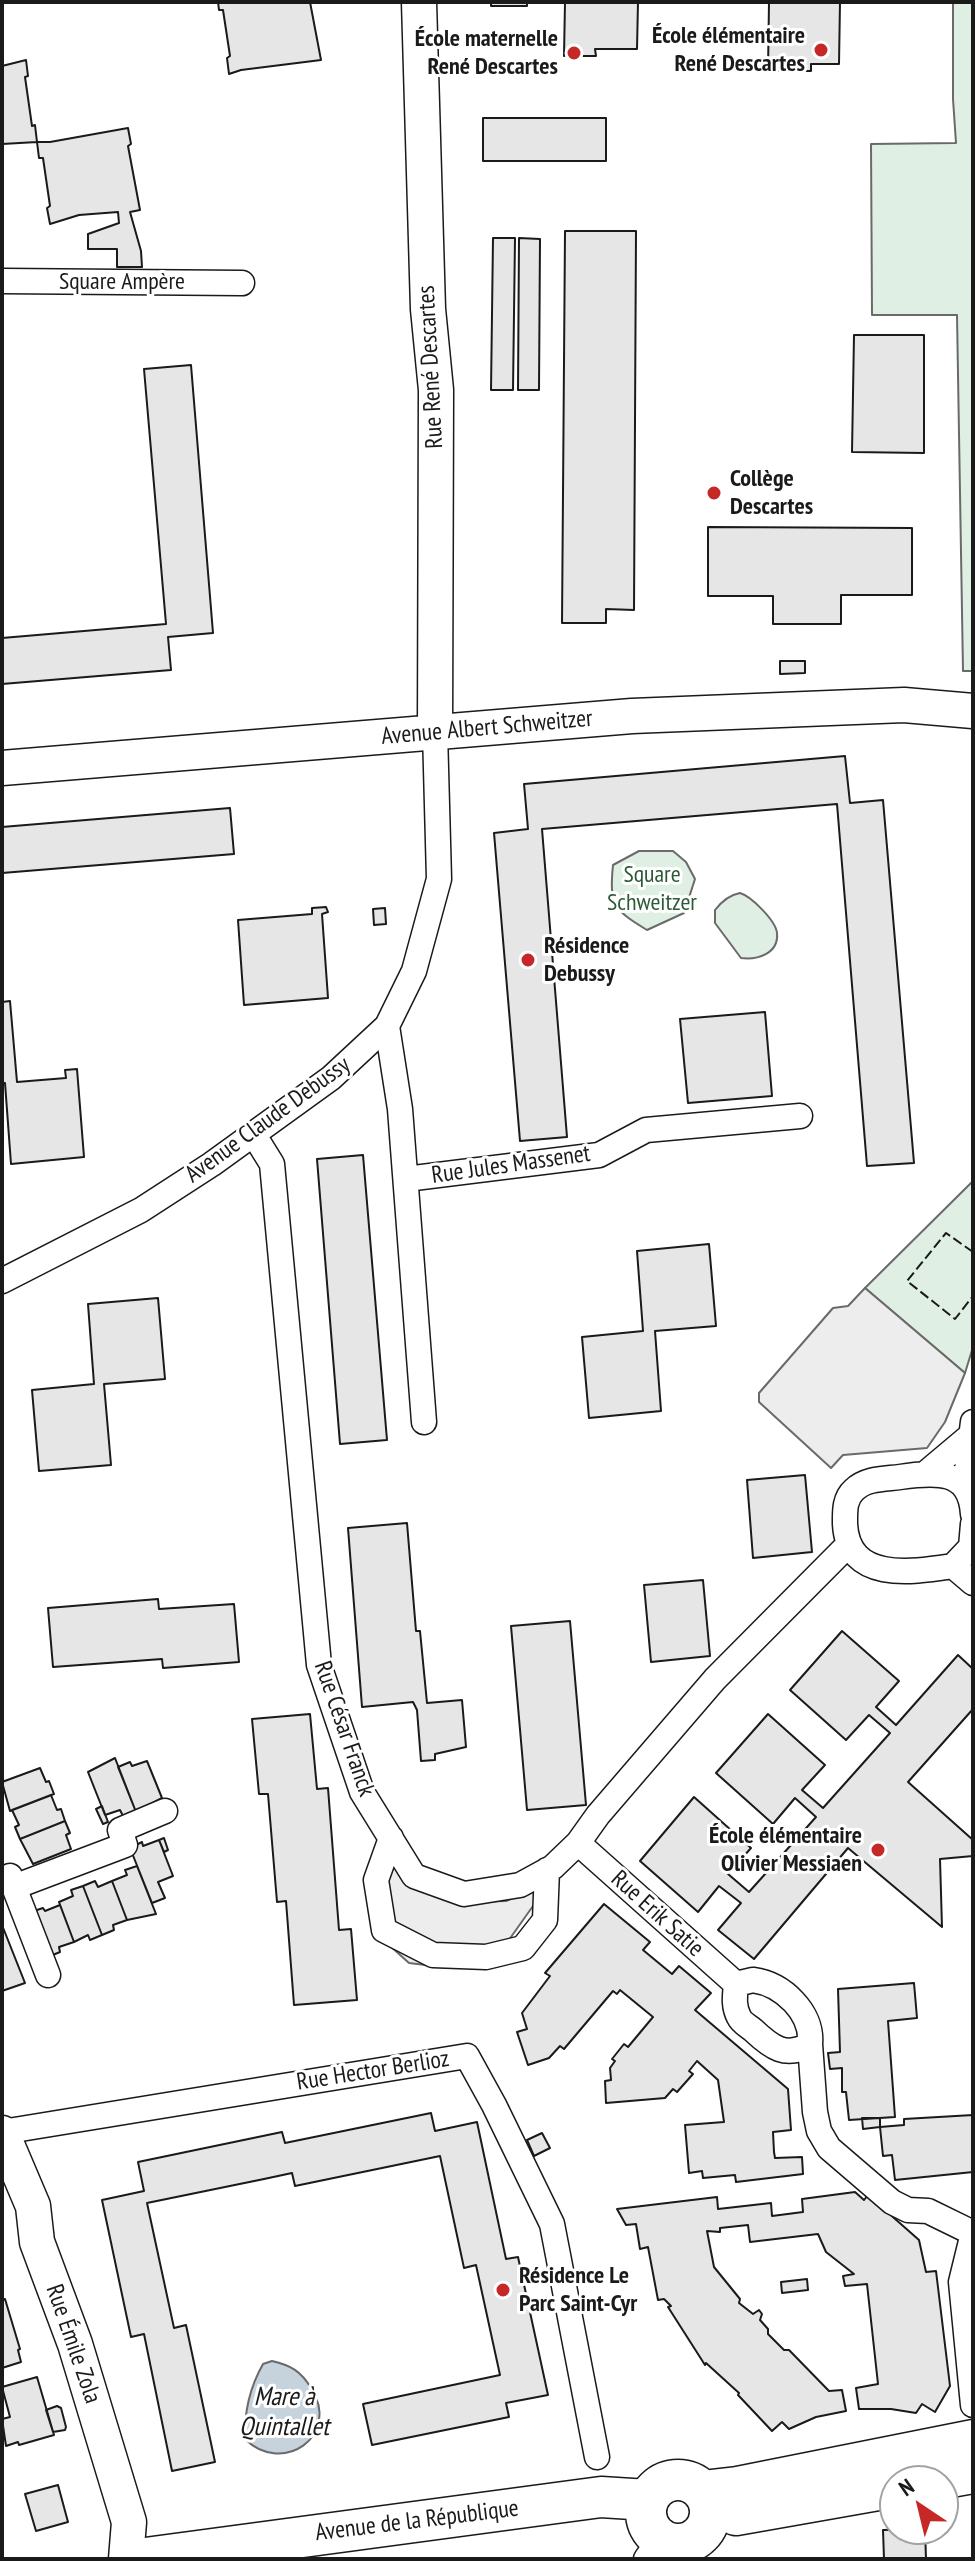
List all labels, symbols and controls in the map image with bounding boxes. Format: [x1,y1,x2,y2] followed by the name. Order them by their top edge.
[652,22,805,78] place label: École élémentaire René Descartes
[415,25,558,81] place label: École maternelle René Descartes
[812,41,830,59] marker: École élémentaire René Descartes
[565,44,583,62] marker: École maternelle René Descartes
[59,268,185,296] street label: Square Ampère
[412,285,450,449] street label: Rue René Descartes
[730,465,813,521] place label: Collège Descartes
[705,484,723,502] marker: Collège Descartes
[380,704,594,752] street label: Avenue Albert Schweitzer
[607,861,697,917] park label: Square Schweitzer
[544,932,629,988] place label: Résidence Debussy
[519,951,537,969] marker: Résidence Debussy
[180,1051,356,1189] street label: Avenue Claude Debussy
[430,1140,592,1190] street label: Rue Jules Massenet
[307,1658,381,1800] street label: Rue César Franck
[709,1822,862,1878] place label: École élémentaire Olivier Messiaen
[869,1841,887,1859] marker: École élémentaire Olivier Messiaen
[605,1865,709,1963] street label: Rue Erik Satie
[295,2045,451,2097] street label: Rue Hector Berlioz
[519,2262,637,2318] place label: Résidence Le Parc Saint-Cyr
[39,2281,107,2407] street label: Rue Émile Zola
[494,2281,512,2299] marker: Résidence Le Parc Saint-Cyr
[239,2382,329,2444] water label: Mare à Quintallet
[879,2465,959,2545] north arrow
[893,2472,919,2502] text: N
[314,2494,520,2548] street label: Avenue de la République

